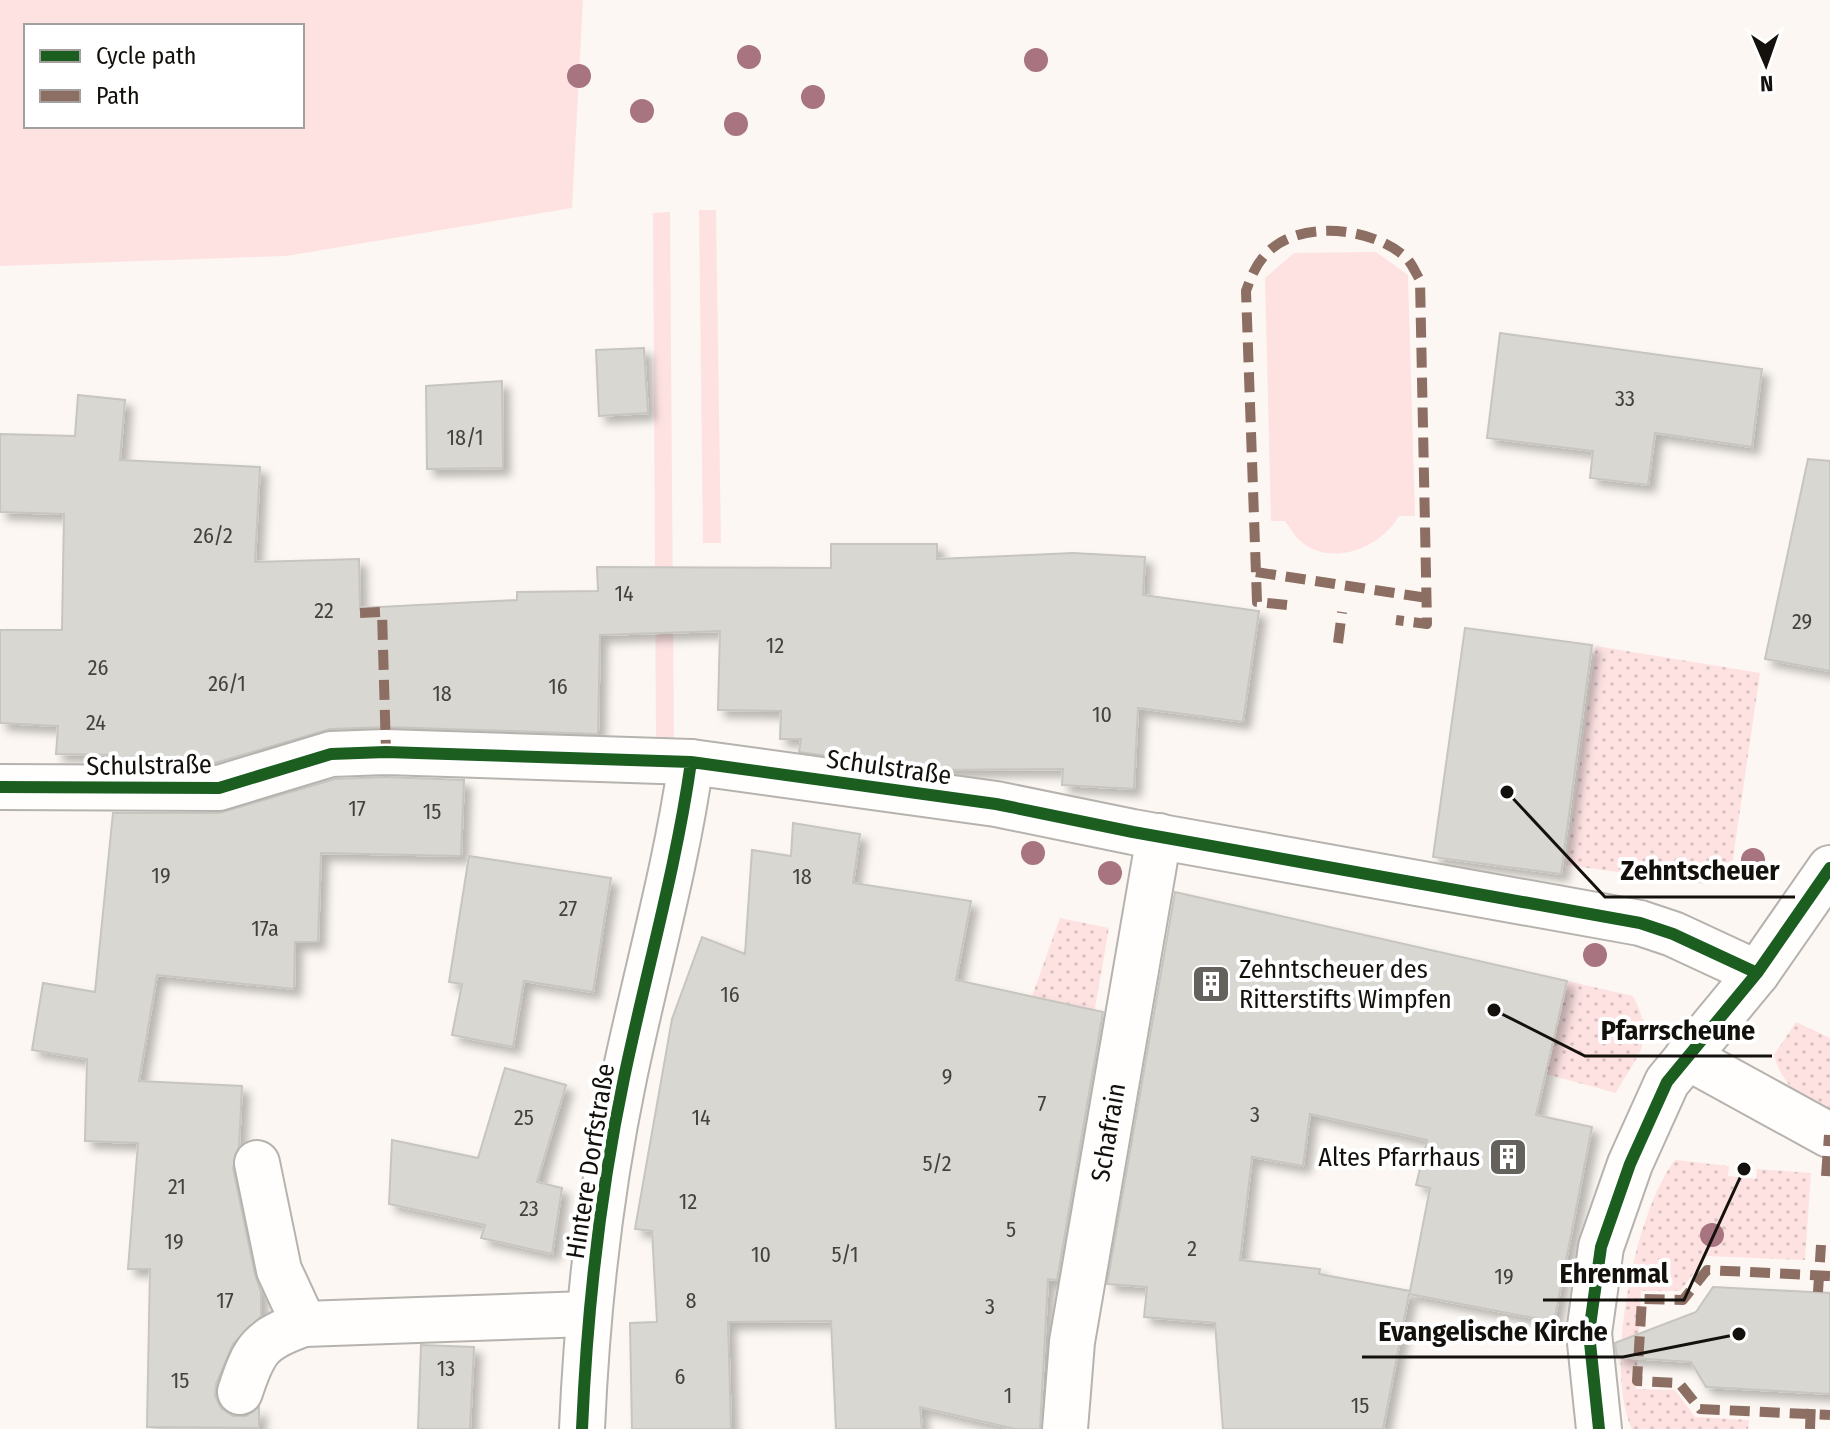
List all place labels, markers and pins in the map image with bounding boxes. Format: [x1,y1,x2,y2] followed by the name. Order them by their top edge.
[1605,845,1795,897] callout: Zehntscheuer
[1239,954,1452,1015] place label: Zehntscheuer des Ritterstifts Wimpfen
[1190,963,1232,1005] building icon: Zehntscheuer des Ritterstifts Wimpfen
[1585,1004,1772,1056] callout: Pfarrscheune
[1487,1136,1529,1178] building icon: Altes Pfarrhaus
[1318,1142,1480,1173] place label: Altes Pfarrhaus
[1543,1248,1684,1300] callout: Ehrenmal
[1362,1305,1623,1357] callout: Evangelische Kirche

